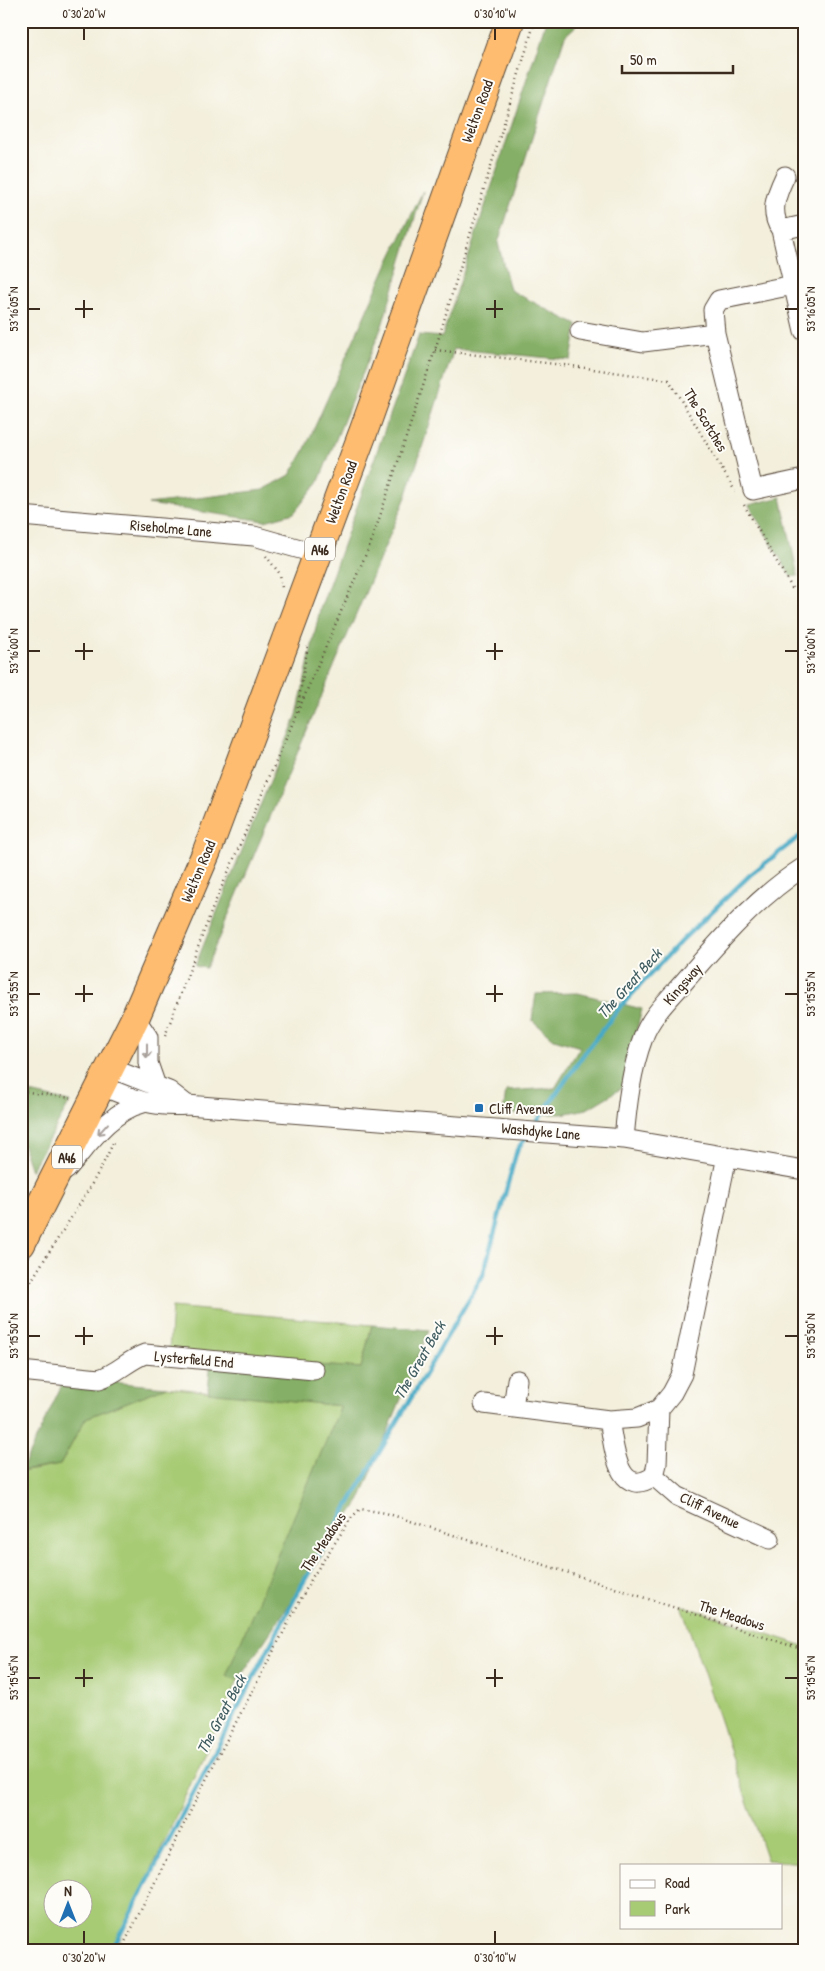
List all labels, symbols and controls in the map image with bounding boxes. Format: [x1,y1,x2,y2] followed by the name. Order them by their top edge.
[63,5,106,22] text: 0°30'20"W
[474,5,516,22] text: 0°30'10"W
[622,42,734,74] scale bar
[630,49,657,70] text: 50 m
[456,77,498,145] street label: Welton Road
[5,287,22,331] text: 53°16'05"N
[802,287,819,331] text: 53°16'05"N
[679,384,733,456] street label: The Scotches
[320,458,362,526] street label: Welton Road
[129,514,213,542] street label: Riseholme Lane
[305,538,335,560] road number: A46
[5,628,22,674] text: 53°16'00"N
[802,628,819,674] text: 53°16'00"N
[176,837,220,905] street label: Welton Road
[592,942,667,1023] water label: The Great Beck
[658,958,706,1010] street label: Kingsway
[5,972,22,1016] text: 53°15'55"N
[802,972,819,1016] text: 53°15'55"N
[142,1042,152,1058] one-way arrow
[489,1098,554,1119] place label: Cliff Avenue
[473,1102,485,1114] marker: Cliff Avenue
[501,1117,581,1145] street label: Washdyke Lane
[97,1123,109,1135] one-way arrow
[52,1146,82,1168] road number: A46
[5,1313,22,1359] text: 53°15'50"N
[802,1313,819,1359] text: 53°15'50"N
[388,1316,451,1403] water label: The Great Beck
[154,1345,234,1373] street label: Lysterfield End
[676,1486,744,1534] street label: Cliff Avenue
[295,1508,351,1576] street label: The Meadows
[696,1594,768,1636] street label: The Meadows
[5,1656,22,1700] text: 53°15'45"N
[802,1656,819,1700] text: 53°15'45"N
[191,1669,252,1758] water label: The Great Beck
[620,1864,782,1928] legend
[665,1872,690,1893] text: Road
[42,1878,92,1928] north arrow
[64,1881,72,1900] text: N
[665,1898,690,1919] text: Park
[63,1949,106,1966] text: 0°30'20"W
[474,1949,516,1966] text: 0°30'10"W

